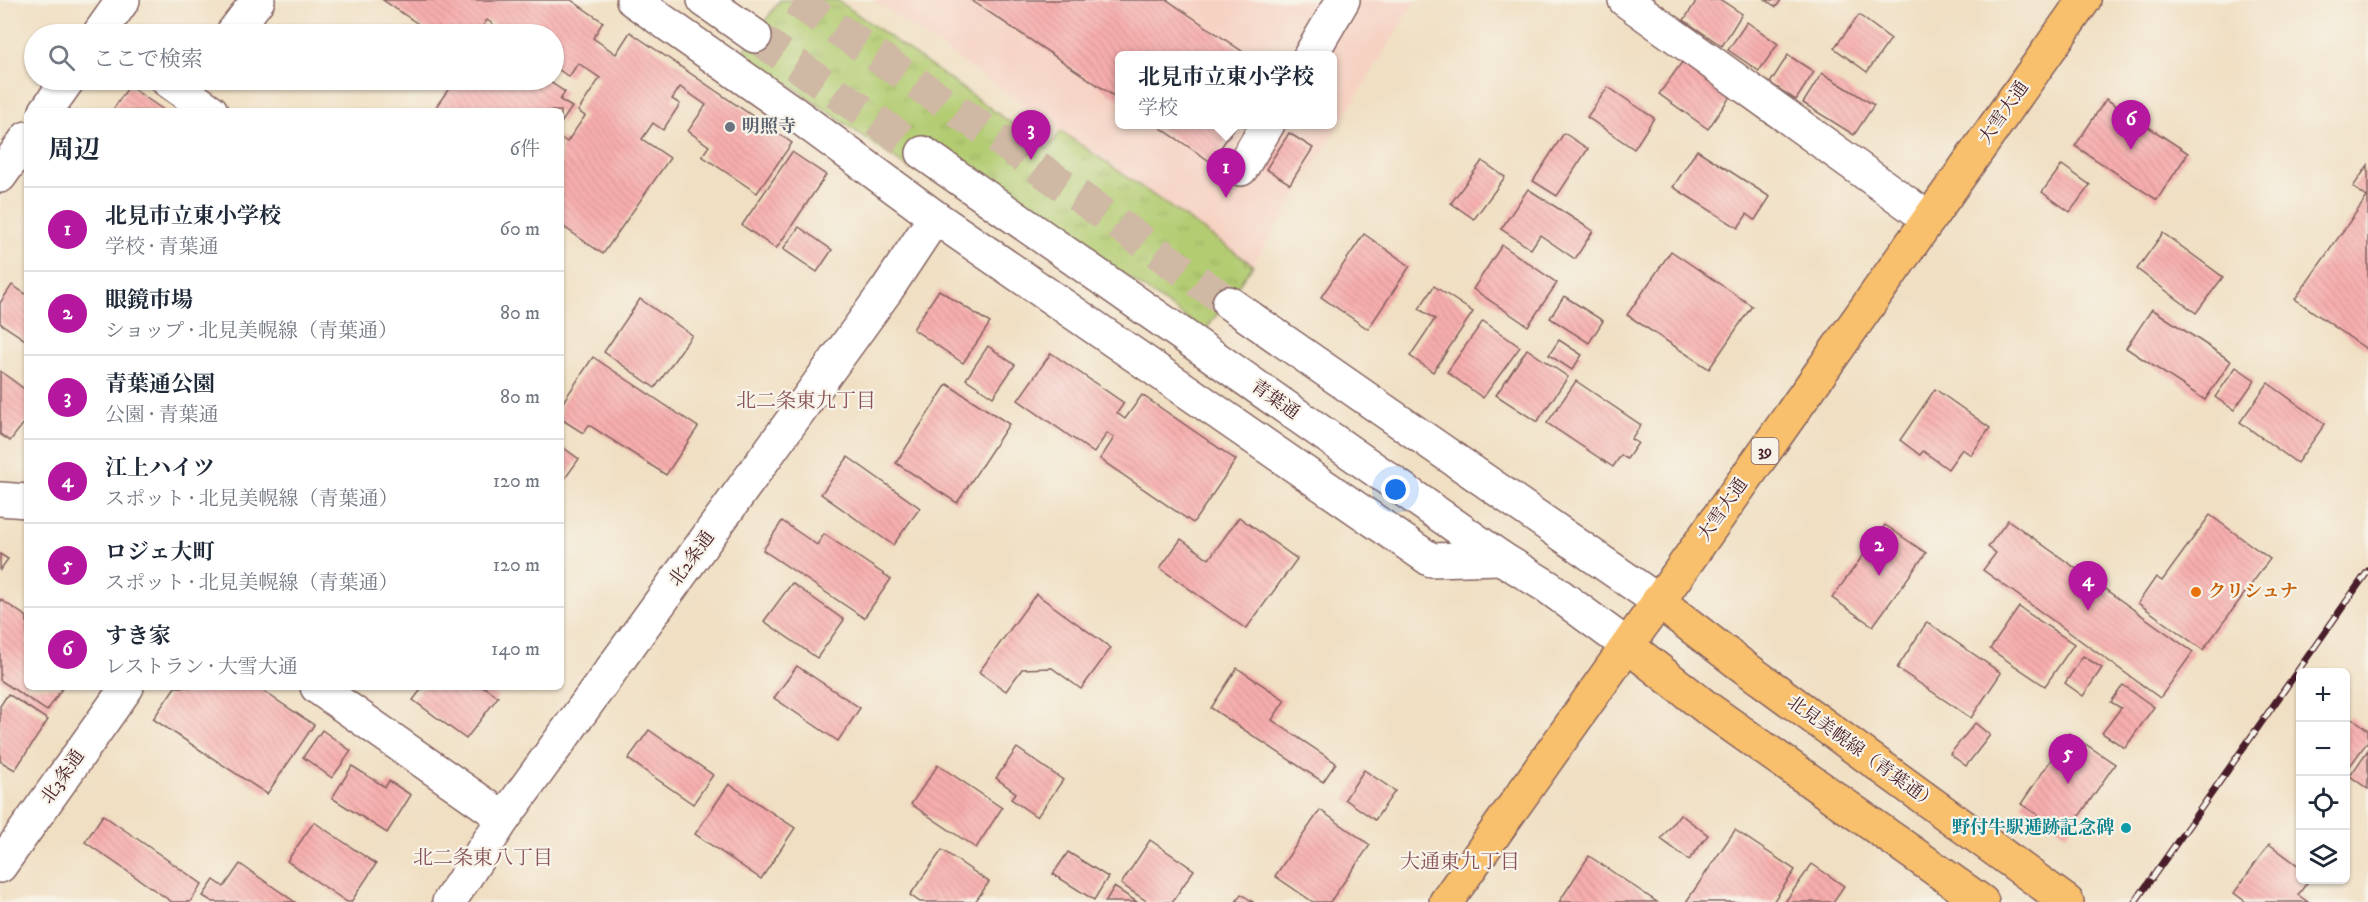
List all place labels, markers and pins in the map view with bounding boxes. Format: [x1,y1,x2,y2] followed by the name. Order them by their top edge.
[2112,100,2150,150] pin: 6
[1012,110,1050,160] pin: 3
[742,116,796,138] place label: 明照寺
[723,120,737,134] marker: 明照寺
[1206,148,1246,198] pin: 1
[1860,526,1898,576] pin: 2
[2068,562,2108,611] pin: 4
[2208,581,2298,603] place label: クリシュナ
[2189,585,2203,599] marker: クリシュナ
[2048,734,2088,784] pin: 5
[1952,817,2114,839] place label: 野付牛駅逓跡記念碑
[2119,821,2133,835] marker: 野付牛駅逓跡記念碑

